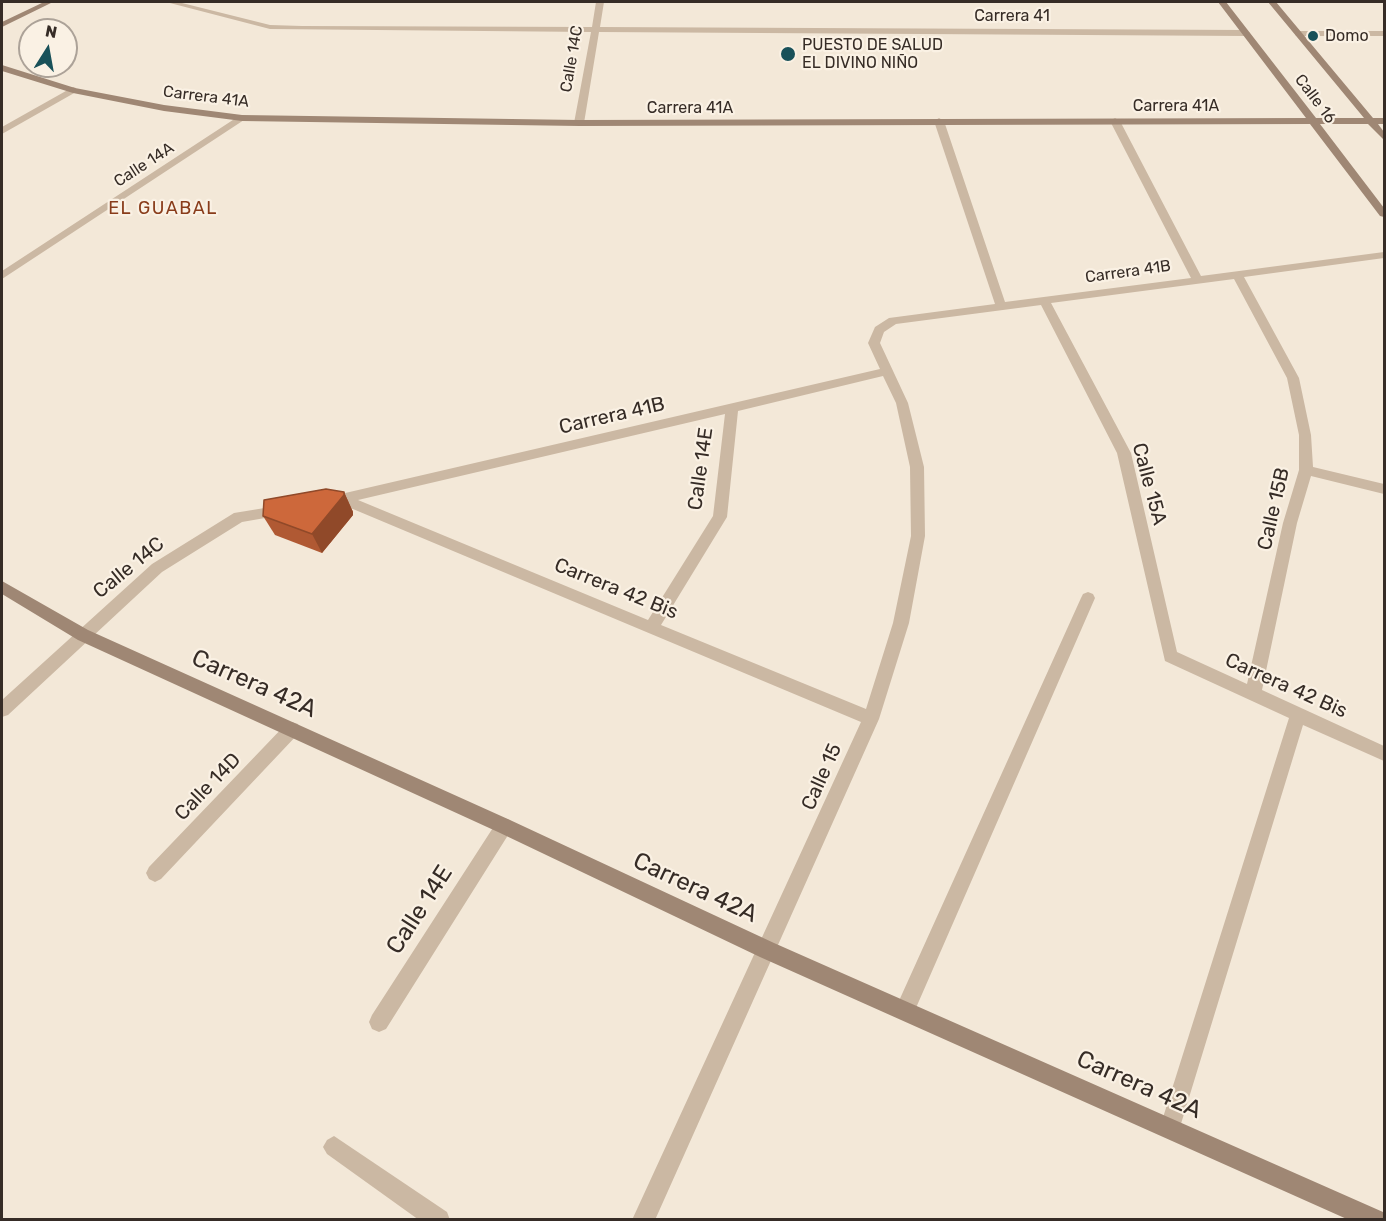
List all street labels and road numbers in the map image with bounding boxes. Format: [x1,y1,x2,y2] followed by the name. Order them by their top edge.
[974,6,1050,26] street label: Carrera 41
[557,24,587,94] street label: Calle 14C
[1290,71,1340,127] street label: Calle 16
[162,82,250,112] street label: Carrera 41A
[1133,96,1219,116] street label: Carrera 41A
[647,98,733,118] street label: Carrera 41A
[110,139,178,191] street label: Calle 14A
[1084,256,1172,288] street label: Carrera 41B
[557,392,667,440] street label: Carrera 41B
[683,426,719,512] street label: Calle 14E
[1127,440,1171,528] street label: Calle 15A
[1253,465,1295,553] street label: Calle 15B
[89,532,169,604] street label: Calle 14C
[551,553,681,625] street label: Carrera 42 Bis
[187,644,321,724] street label: Carrera 42A
[1221,648,1351,724] street label: Carrera 42 Bis
[797,740,847,814] street label: Calle 15
[170,748,246,826] street label: Calle 14D
[628,847,762,929] street label: Carrera 42A
[381,860,459,960] street label: Calle 14E
[1072,1045,1206,1125] street label: Carrera 42A

